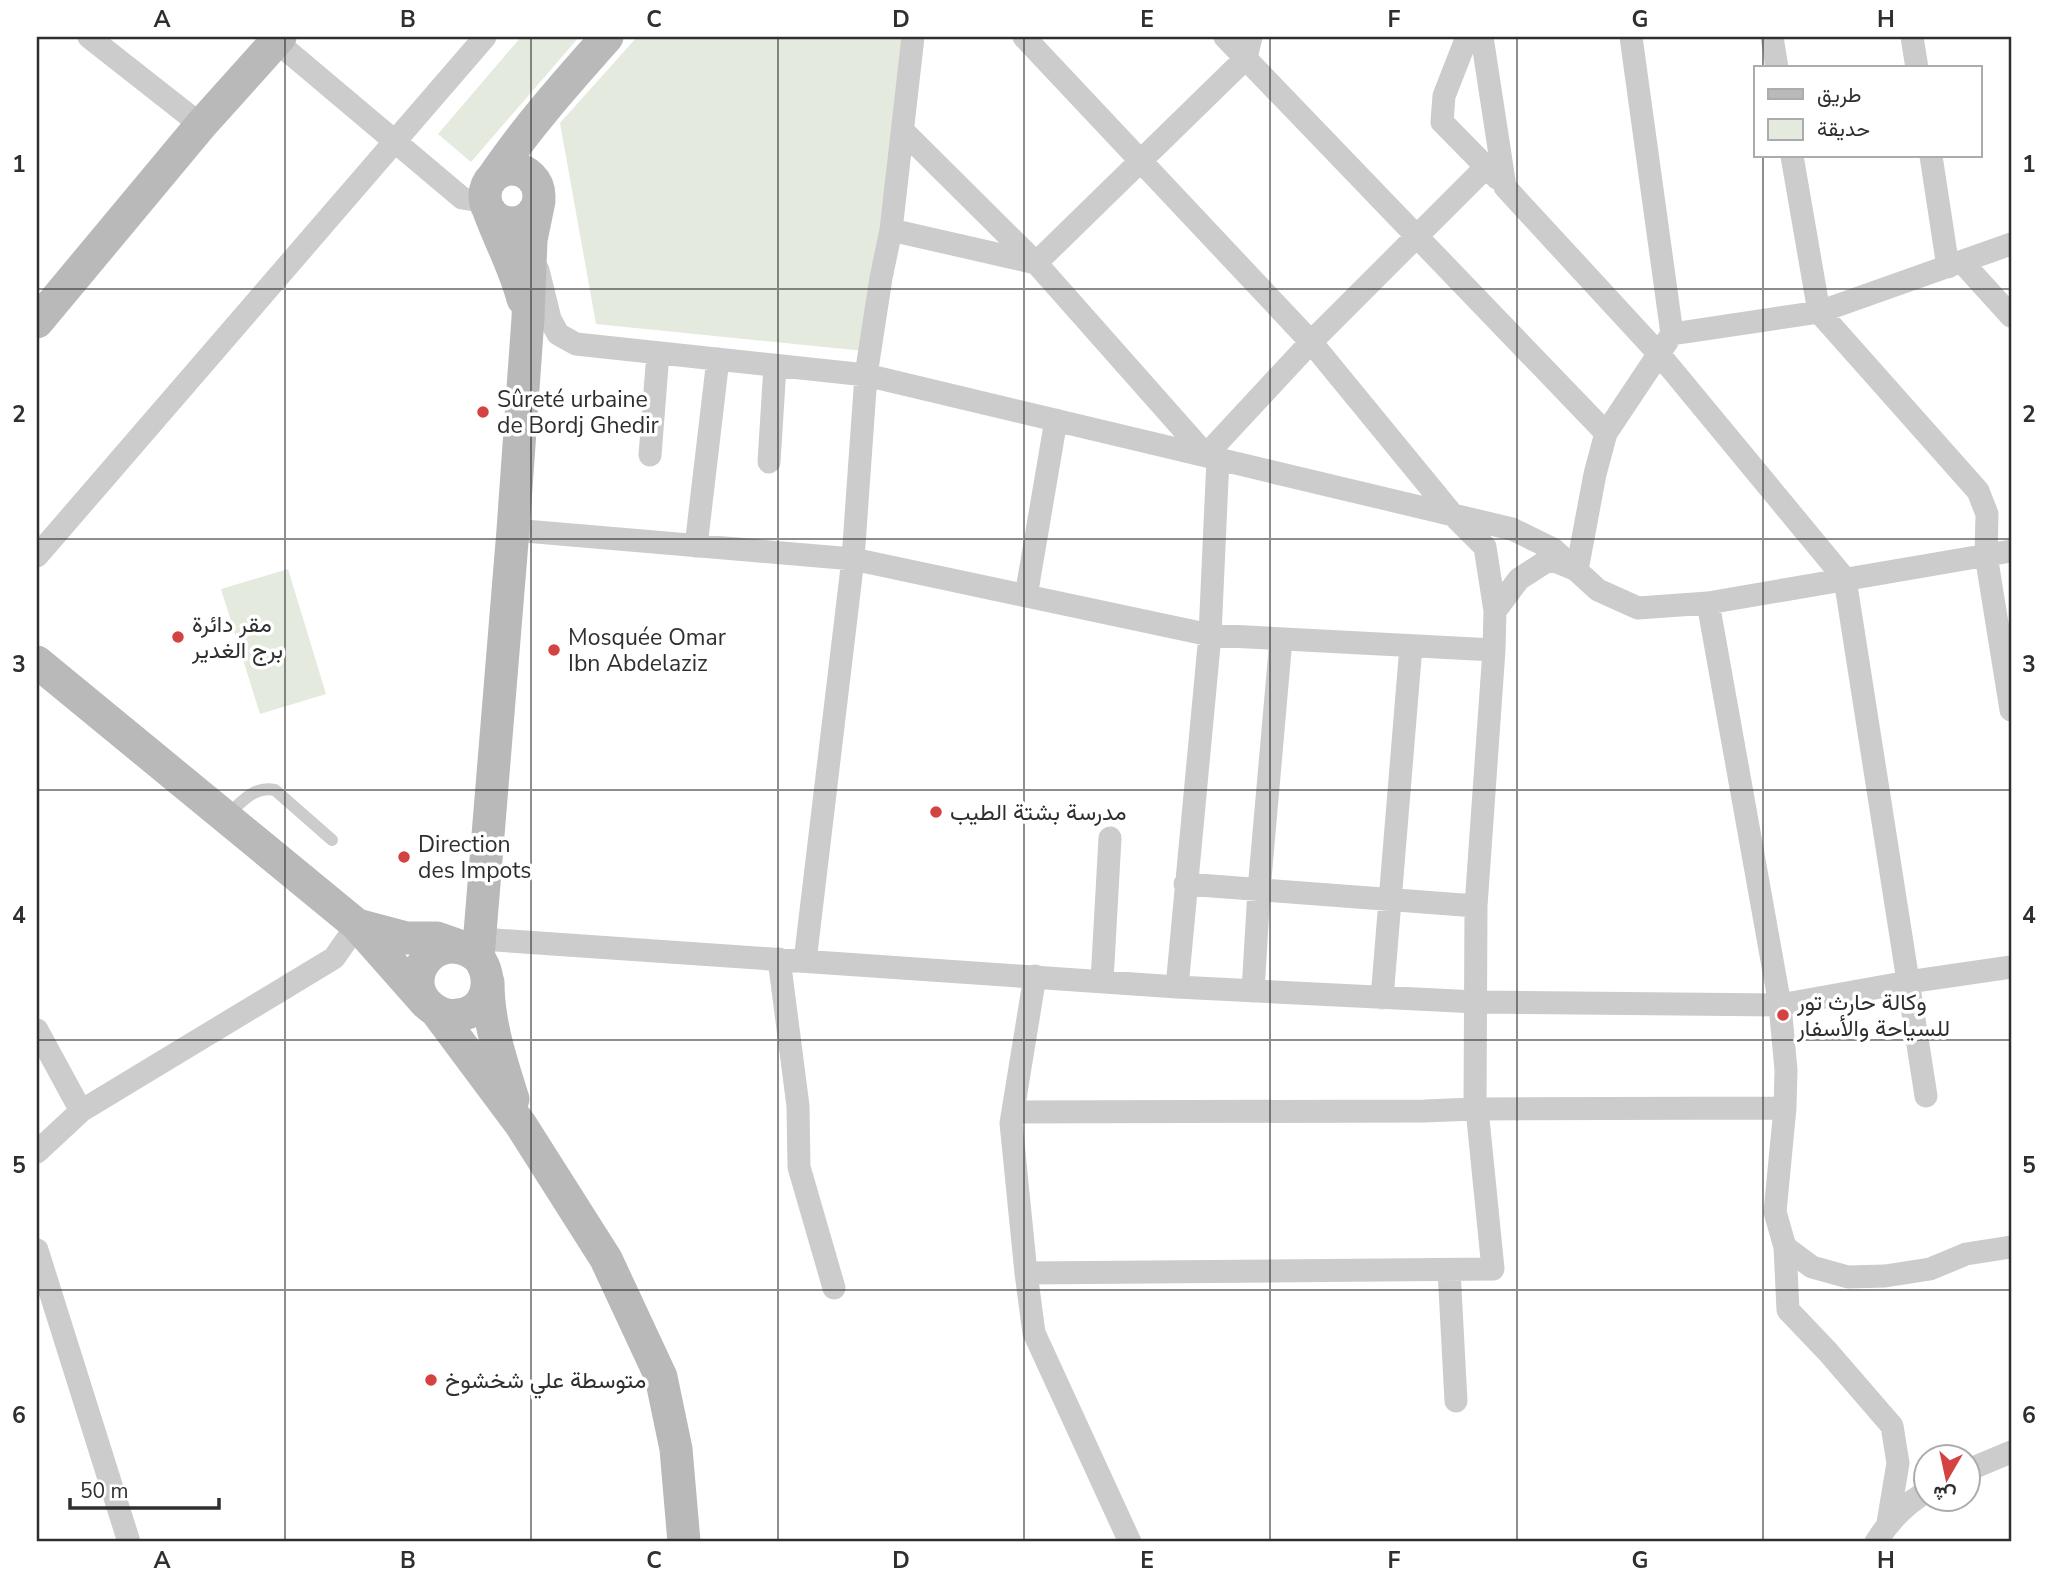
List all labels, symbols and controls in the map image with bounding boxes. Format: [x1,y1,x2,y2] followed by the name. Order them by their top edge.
[153,4,171,35] text: A
[400,4,416,35] text: B
[646,4,662,35] text: C
[892,4,910,35] text: D
[1140,4,1154,35] text: E
[1388,4,1401,35] text: F
[1632,4,1648,35] text: G
[1877,4,1895,35] text: H
[1754,66,1982,158] legend
[1817,81,1862,109] text: طريق
[1817,115,1870,143] text: حديقة
[12,149,26,180] text: 1
[2022,149,2036,180] text: 1
[497,384,659,441] place label: Sûreté urbaine de Bordj Ghedir
[12,399,26,430] text: 2
[2022,399,2036,430] text: 2
[475,404,491,420] marker: Sûreté urbaine de Bordj Ghedir
[191,609,283,666] place label: مقر دائرة برج الغدير
[568,622,727,679] place label: Mosquée Omar Ibn Abdelaziz
[170,629,186,645] marker: مقر دائرة برج الغدير
[546,642,562,658] marker: Mosquée Omar Ibn Abdelaziz
[12,649,26,680] text: 3
[2022,649,2036,680] text: 3
[950,797,1127,828] place label: مدرسة بشتة الطيب
[928,804,944,820] marker: مدرسة بشتة الطيب
[418,829,531,886] place label: Direction des Impots
[396,849,412,865] marker: Direction des Impots
[12,900,26,931] text: 4
[2022,900,2036,931] text: 4
[1796,987,1950,1044] place label: وكالة حارث تور للسياحة والأسفار
[1775,1007,1791,1023] marker: وكالة حارث تور للسياحة والأسفار
[12,1150,26,1181] text: 5
[2022,1150,2036,1181] text: 5
[445,1365,646,1399] place label: متوسطة علي شخشوخ
[423,1372,439,1388] marker: متوسطة علي شخشوخ
[12,1400,26,1431] text: 6
[2022,1400,2036,1431] text: 6
[1912,1442,1982,1512] north arrow
[70,1467,219,1511] scale bar
[80,1477,129,1505] text: 50 m
[1931,1479,1958,1508] text: ش
[153,1545,171,1576] text: A
[400,1545,416,1576] text: B
[646,1545,662,1576] text: C
[892,1545,910,1576] text: D
[1140,1545,1154,1576] text: E
[1388,1545,1401,1576] text: F
[1632,1545,1648,1576] text: G
[1877,1545,1895,1576] text: H

